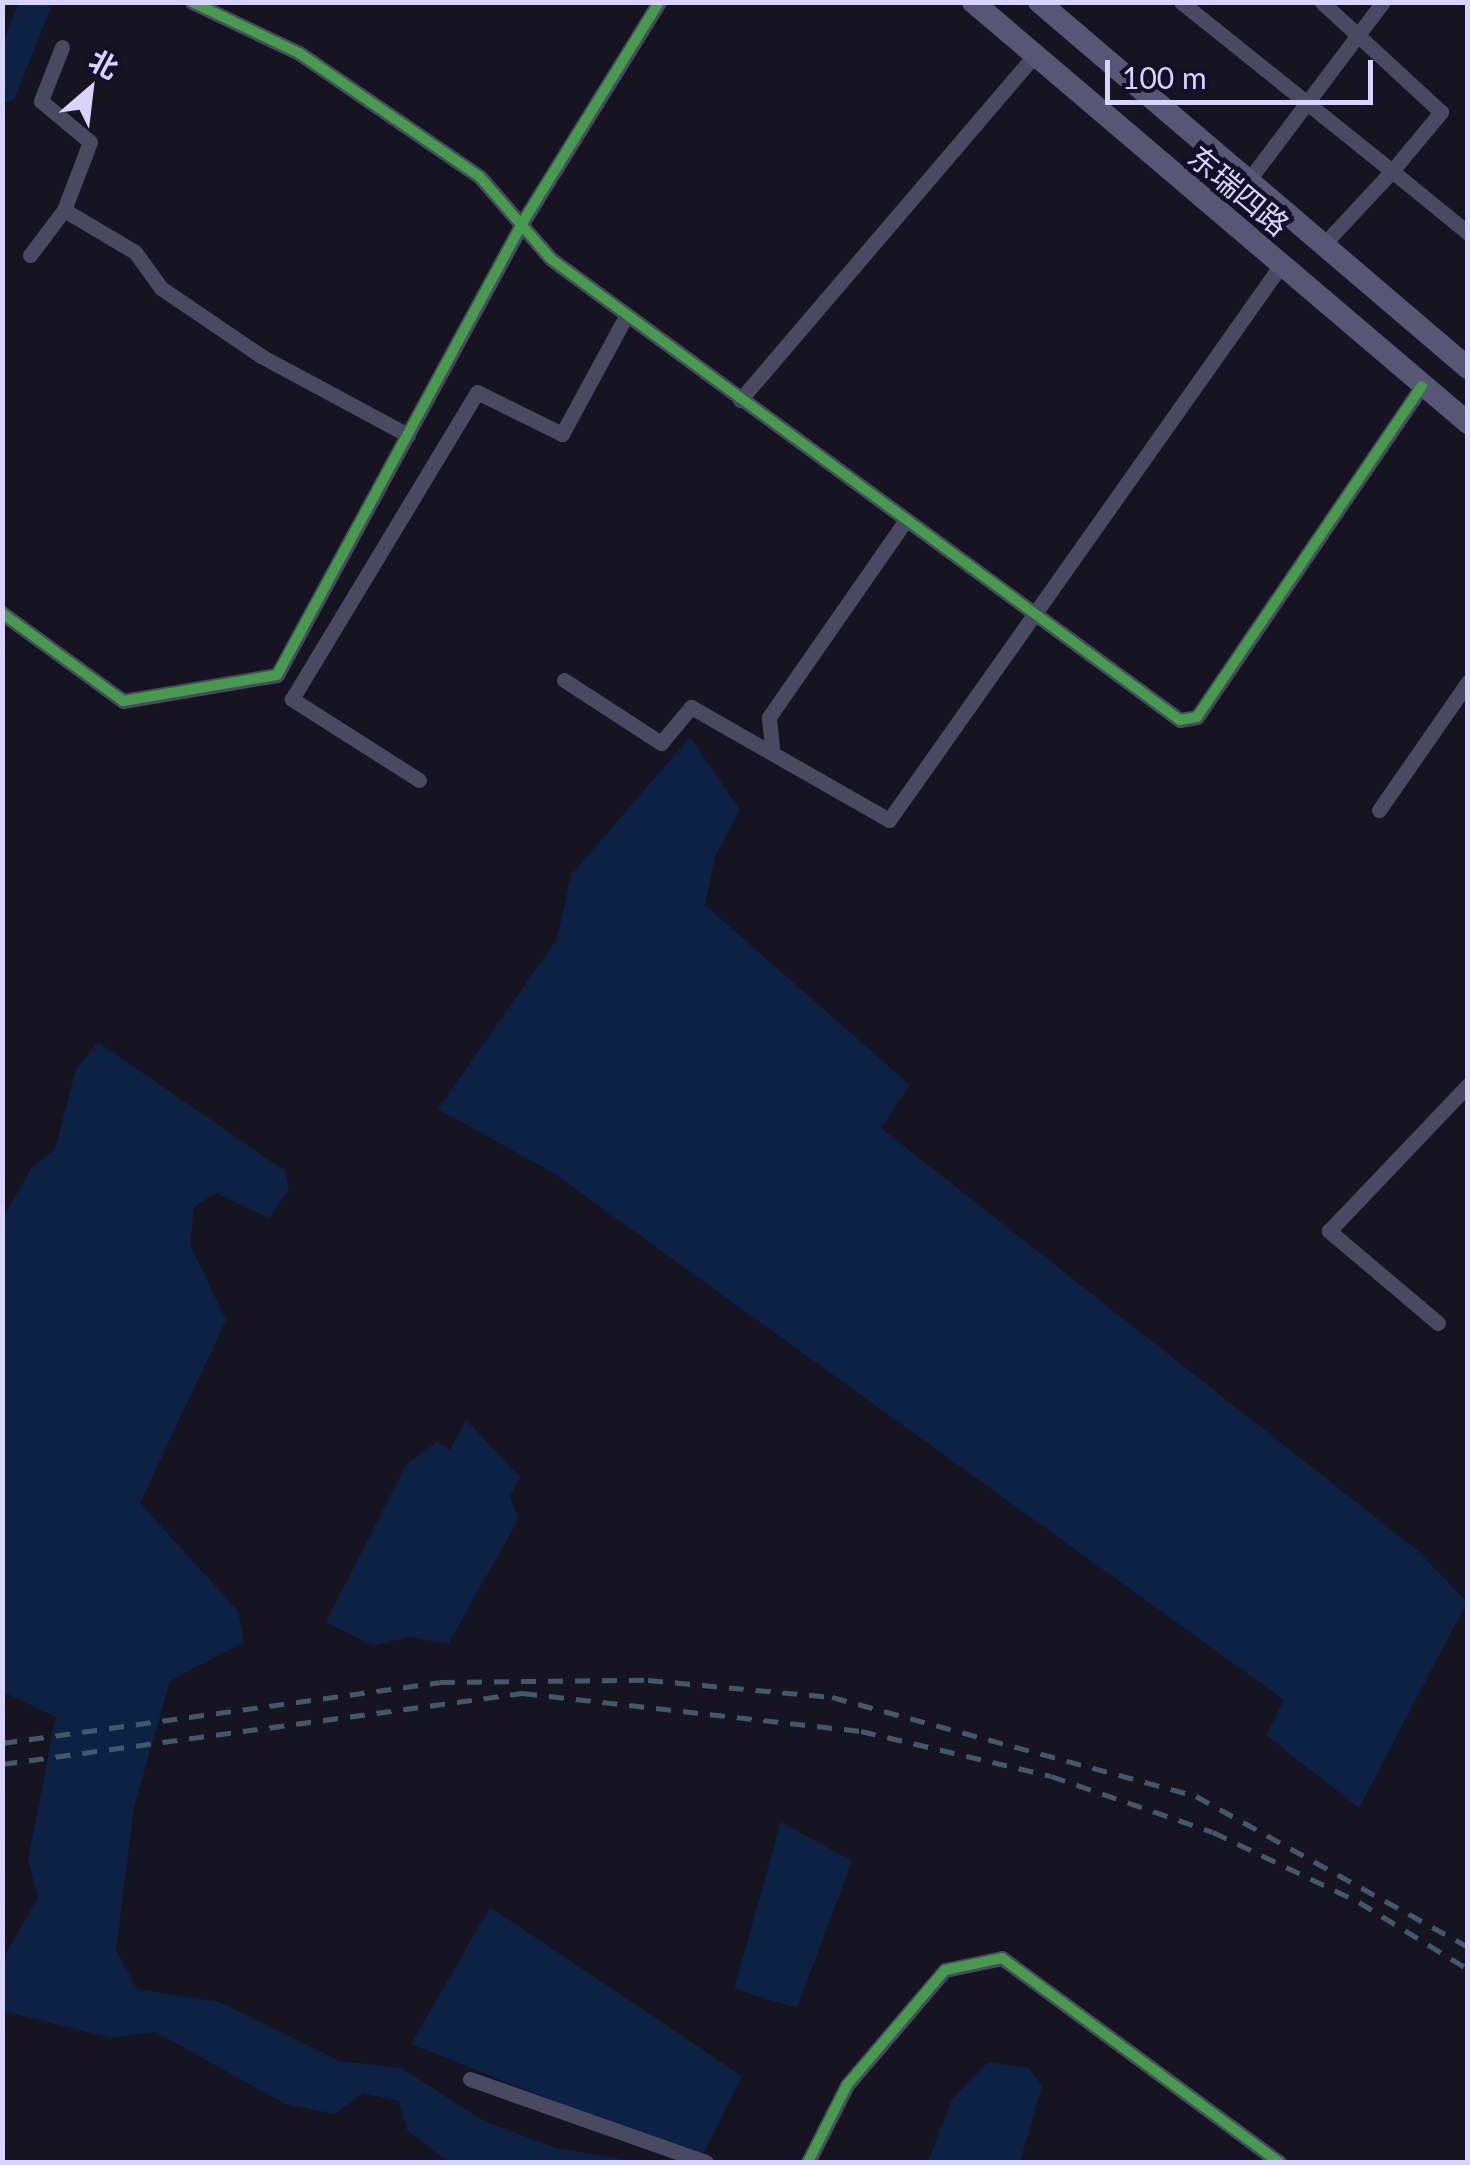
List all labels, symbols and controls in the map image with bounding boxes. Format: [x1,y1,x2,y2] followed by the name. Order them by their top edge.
[40,40,140,140] north arrow
[1110,40,1378,102] scale bar
[84,42,124,85] text: 北
[1122,59,1207,95] text: 100 m
[1181,138,1297,242] street label: 东瑞四路

